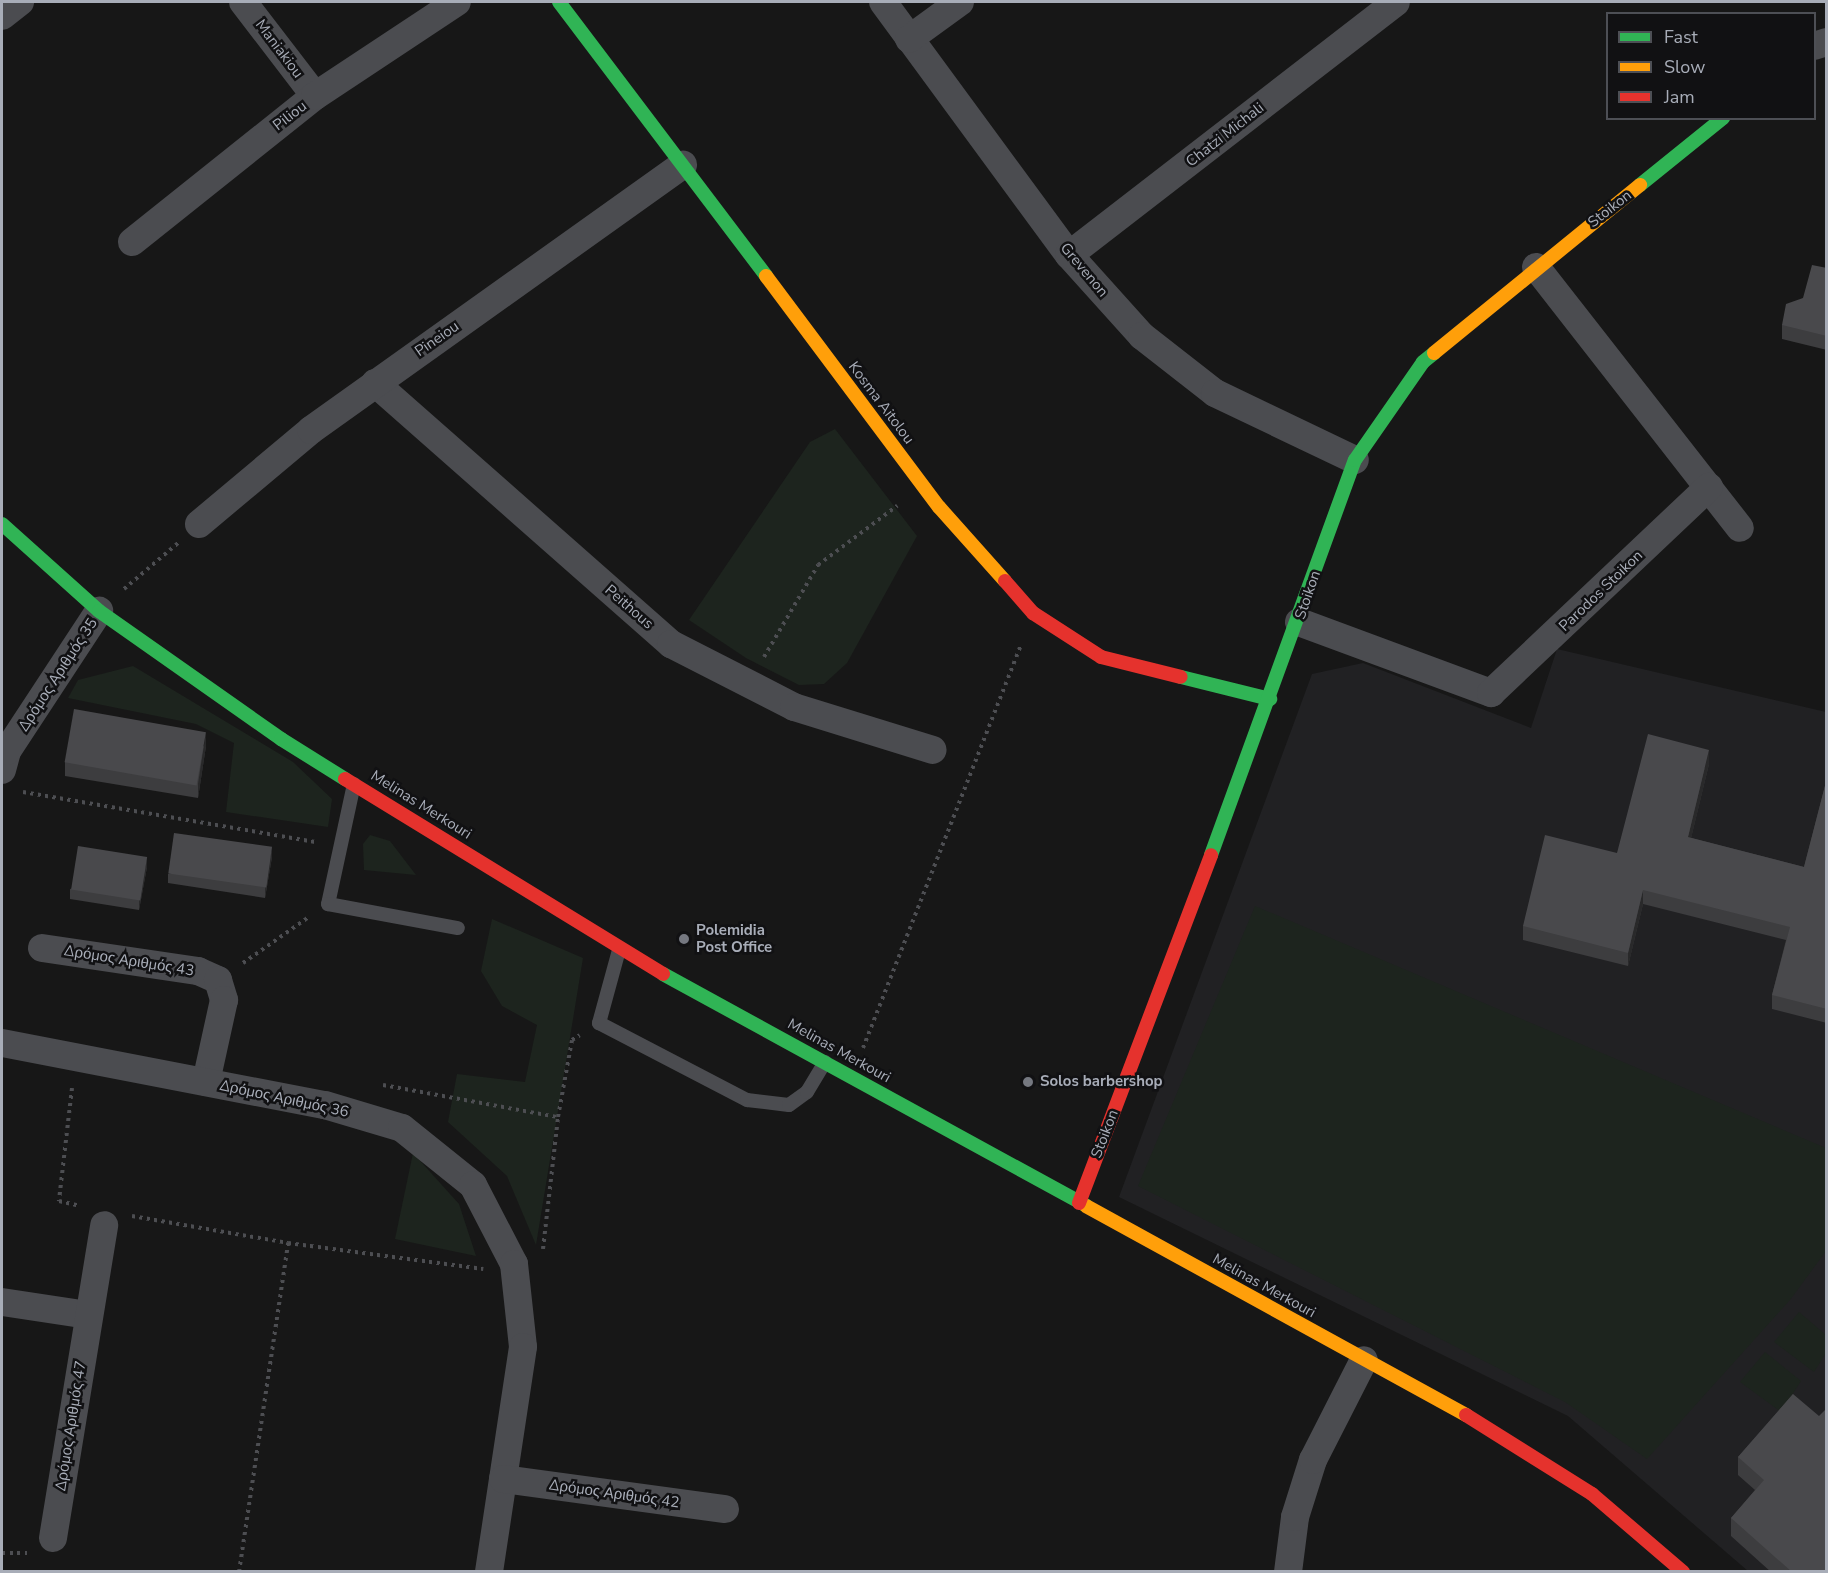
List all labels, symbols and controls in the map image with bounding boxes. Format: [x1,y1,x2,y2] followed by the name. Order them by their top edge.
[1606,12,1816,120] legend
[251,16,307,82] street label: Maniakiou
[1664,25,1698,49] text: Fast
[1664,55,1705,79] text: Slow
[1664,85,1695,109] text: Jam
[270,97,310,135] street label: Piliou
[1183,99,1267,171] street label: Chatzi Michali
[1585,186,1635,232] street label: Stoikon
[1056,239,1112,301] street label: Grevenon
[411,317,463,361] street label: Pineiou
[844,358,918,448] street label: Kosma Aitolou
[1555,547,1647,635] street label: Parodos Stoikon
[1291,568,1325,622] street label: Stoikon
[601,581,657,633] street label: Peithous
[15,615,101,735] street label: Δρόμος Αριθμός 35
[367,767,475,843] street label: Melinas Merkouri
[696,921,772,956] place label: Polemidia Post Office
[677,932,691,946] marker: Polemidia Post Office
[63,942,195,980] street label: Δρόμος Αριθμός 43
[784,1015,894,1087] street label: Melinas Merkouri
[1040,1073,1163,1091] place label: Solos barbershop
[1021,1075,1035,1089] marker: Solos barbershop
[218,1077,350,1121] street label: Δρόμος Αριθμός 36
[1088,1107,1122,1161] street label: Stoikon
[1209,1250,1319,1322] street label: Melinas Merkouri
[52,1360,90,1492] street label: Δρόμος Αριθμός 47
[548,1476,680,1512] street label: Δρόμος Αριθμός 42

